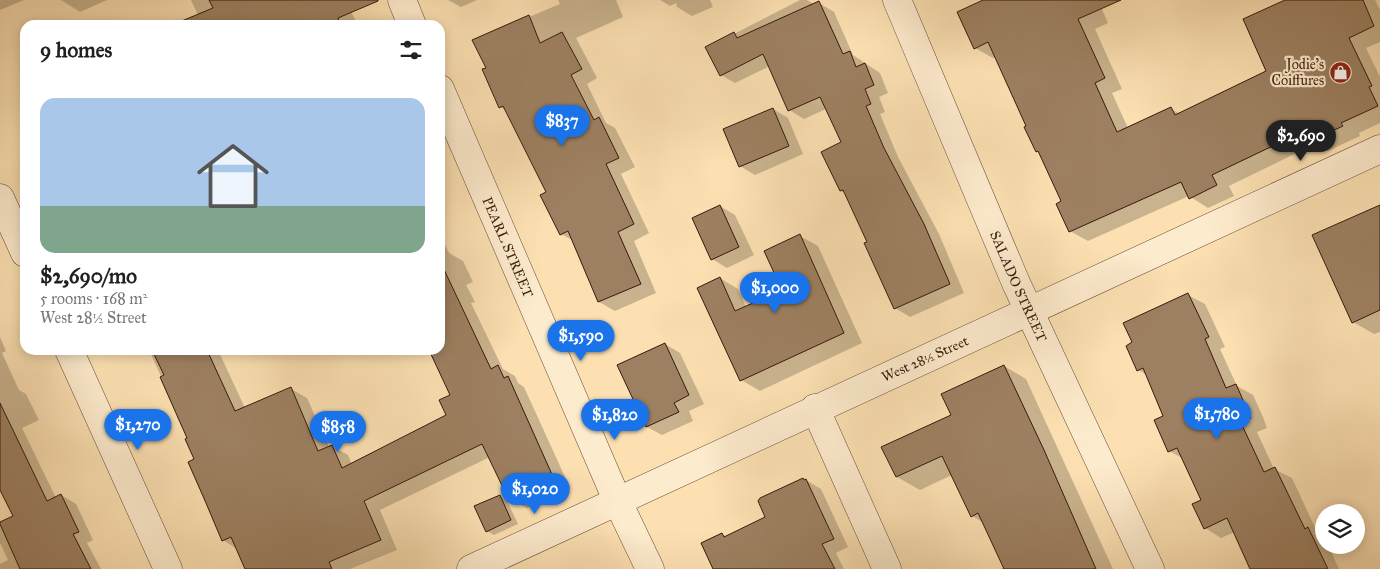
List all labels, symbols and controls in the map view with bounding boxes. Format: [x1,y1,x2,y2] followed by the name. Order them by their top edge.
[397,36,425,64] icon: filters
[40,37,112,63] text: 9 homes
[1272,56,1324,89] place label: Jodie's Coiffures
[1328,60,1352,84] shop icon: Jodie's Coiffures
[532,104,592,147] pin: $837
[545,111,579,130] text: $837
[1260,120,1342,162] pin: $2,690
[1277,126,1325,145] text: $2,690
[188,131,278,221] icon: home
[479,194,537,300] street label: PEARL STREET
[987,228,1051,345] street label: SALADO STREET
[40,263,137,289] text: $2,690/mo
[734,272,816,314] pin: $1,000
[751,278,799,297] text: $1,000
[40,289,147,308] text: 5 rooms · 168 m²
[40,308,147,327] text: West 28½ Street
[540,320,622,362] pin: $1,590
[558,326,604,345] text: $1,590
[879,332,971,386] street label: West 28½ Street
[574,398,656,441] pin: $1,820
[1176,398,1258,440] pin: $1,780
[1194,404,1240,423] text: $1,780
[592,405,638,424] text: $1,820
[97,408,179,451] pin: $1,270
[308,410,368,453] pin: $858
[115,415,161,434] text: $1,270
[321,417,355,436] text: $858
[494,472,576,515] pin: $1,020
[512,479,558,498] text: $1,020
[1315,504,1365,554] map controls
[1315,504,1365,554] button: layers

